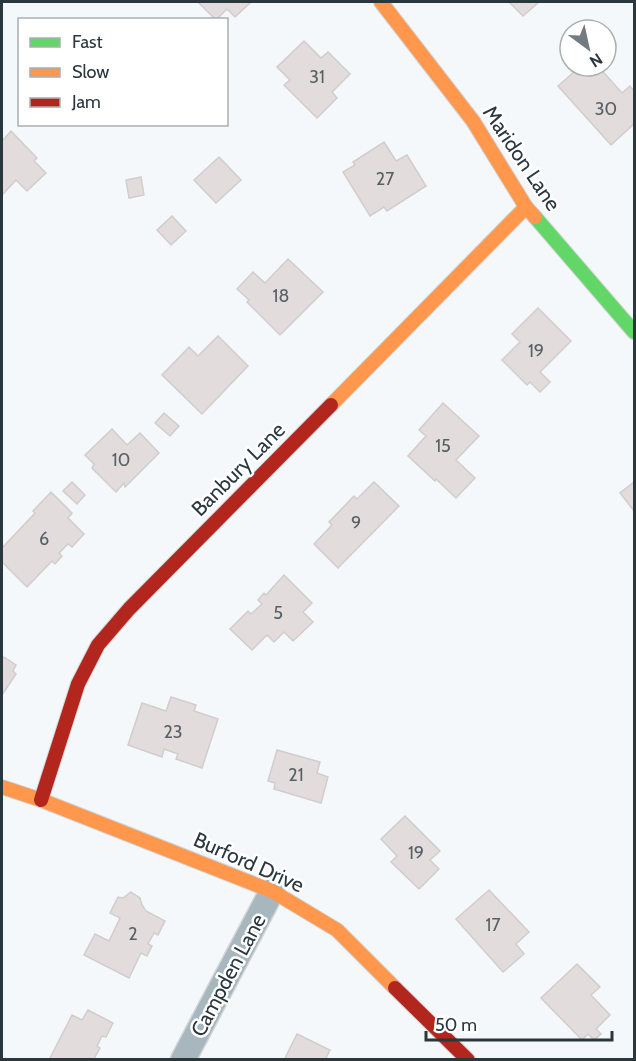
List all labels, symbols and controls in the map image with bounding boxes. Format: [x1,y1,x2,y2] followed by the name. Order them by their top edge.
[18,18,228,126] legend
[558,18,618,78] north arrow
[72,31,103,53] text: Fast
[586,49,606,71] text: N
[72,61,109,83] text: Slow
[309,66,325,88] house number: 31
[71,91,101,113] text: Jam
[595,98,617,120] house number: 30
[478,101,566,215] street label: Maridon Lane
[376,168,394,190] house number: 27
[273,285,289,307] house number: 18
[528,340,544,362] house number: 19
[186,417,290,521] street label: Banbury Lane
[435,435,451,457] house number: 15
[112,449,130,471] house number: 10
[351,512,361,534] house number: 9
[39,528,49,550] house number: 6
[273,602,283,624] house number: 5
[163,721,183,743] house number: 23
[288,764,304,786] house number: 21
[190,827,308,898] street label: Burford Drive
[408,842,424,864] house number: 19
[185,909,271,1041] street label: Campden Lane
[486,914,500,936] house number: 17
[128,923,138,945] house number: 2
[426,1004,612,1042] scale bar
[435,1014,477,1036] text: 50 m

